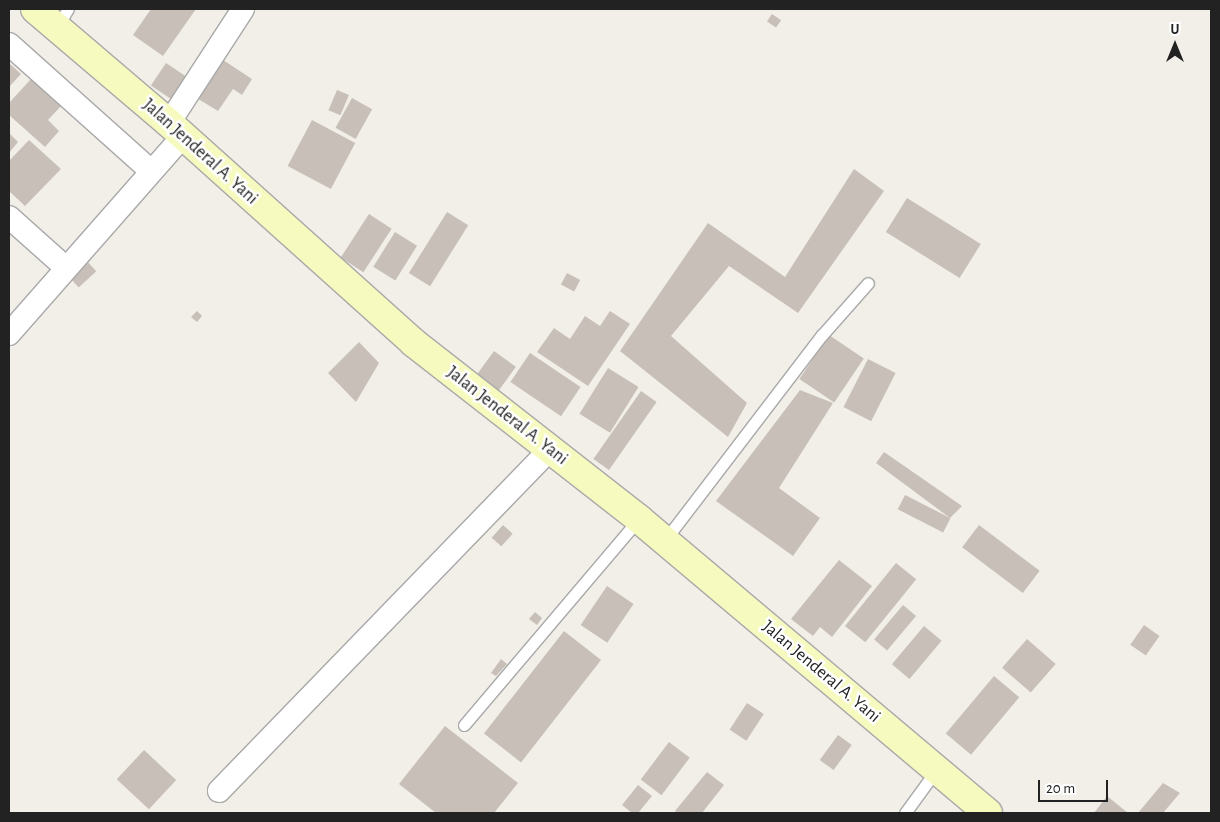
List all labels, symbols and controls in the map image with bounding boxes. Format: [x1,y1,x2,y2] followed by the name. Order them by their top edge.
[1150,20,1200,70] north arrow
[1171,23,1179,37] text: U
[138,95,262,209] street label: Jalan Jenderal A. Yani
[442,362,572,470] street label: Jalan Jenderal A. Yani
[757,616,885,728] street label: Jalan Jenderal A. Yani
[1040,770,1110,802] scale bar
[1046,781,1075,796] text: 20 m

